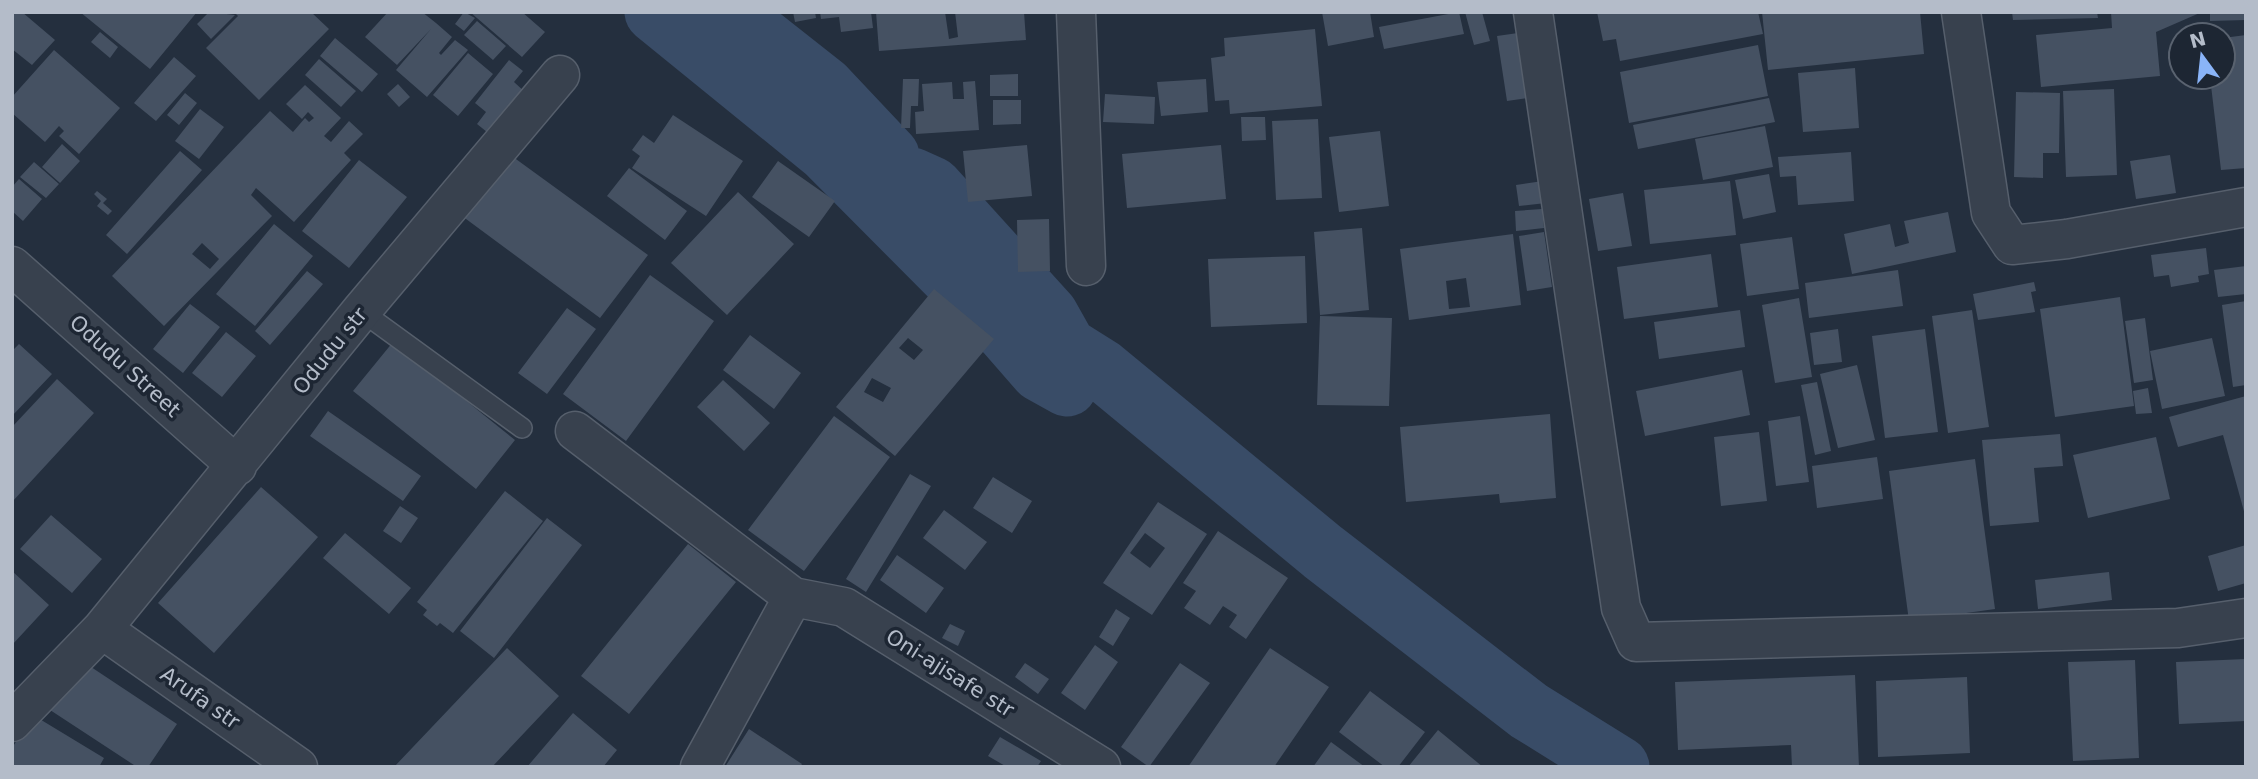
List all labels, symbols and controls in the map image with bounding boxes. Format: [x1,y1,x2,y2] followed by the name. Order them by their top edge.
[2167,21,2237,91] north arrow
[2187,27,2208,52] text: N
[288,303,372,399] street label: Odudu str
[65,310,185,422] street label: Odudu Street
[882,624,1019,722] street label: Oni-ajisafe str
[156,662,244,734] street label: Arufa str

